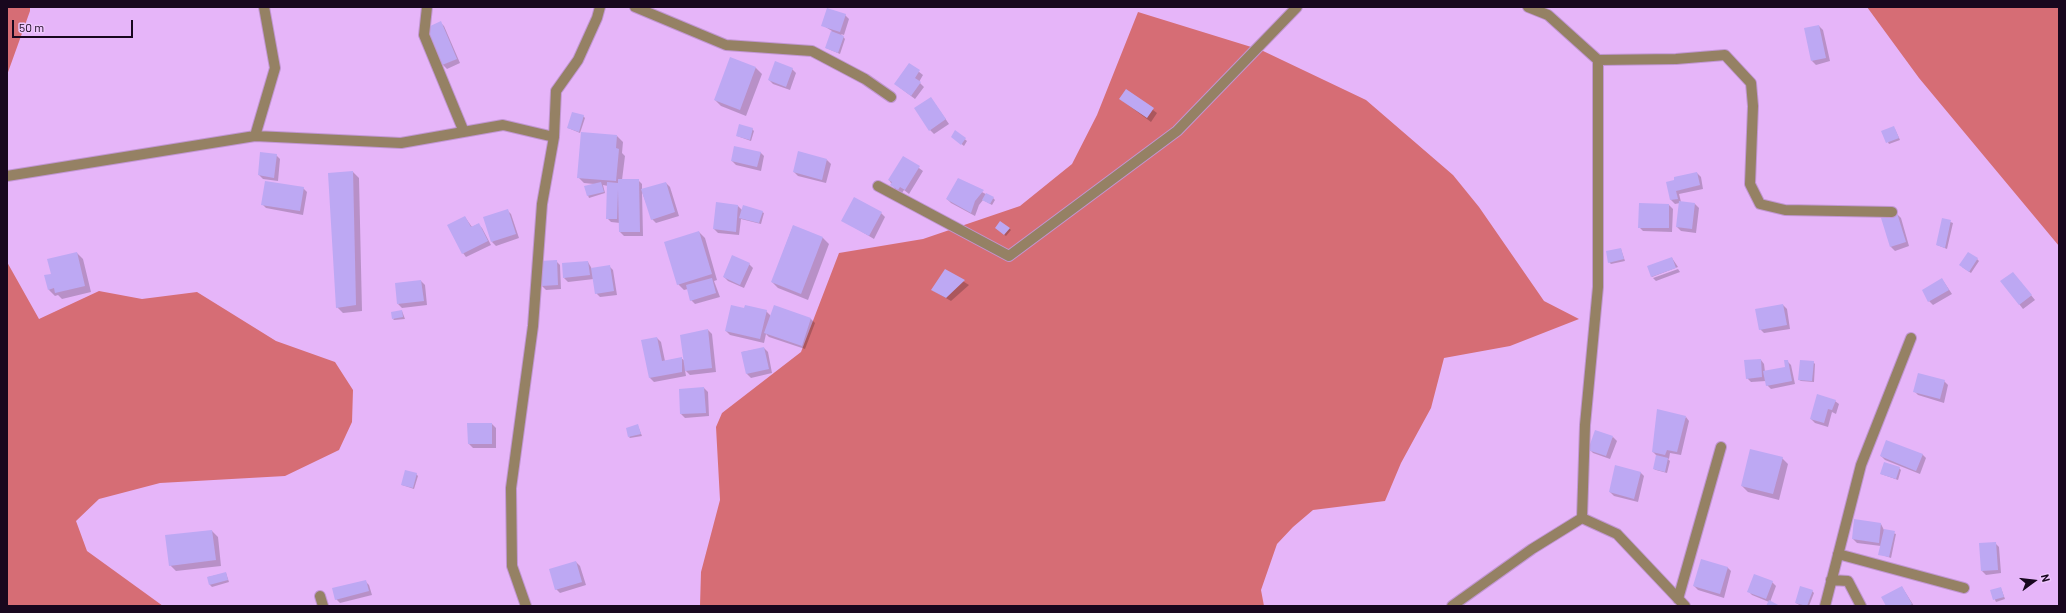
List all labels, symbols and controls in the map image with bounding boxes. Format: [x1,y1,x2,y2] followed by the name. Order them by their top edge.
[14,12,135,38] scale bar
[19,20,44,34] text: 50 m
[2014,561,2054,601] north arrow
[2039,573,2053,583] text: N

